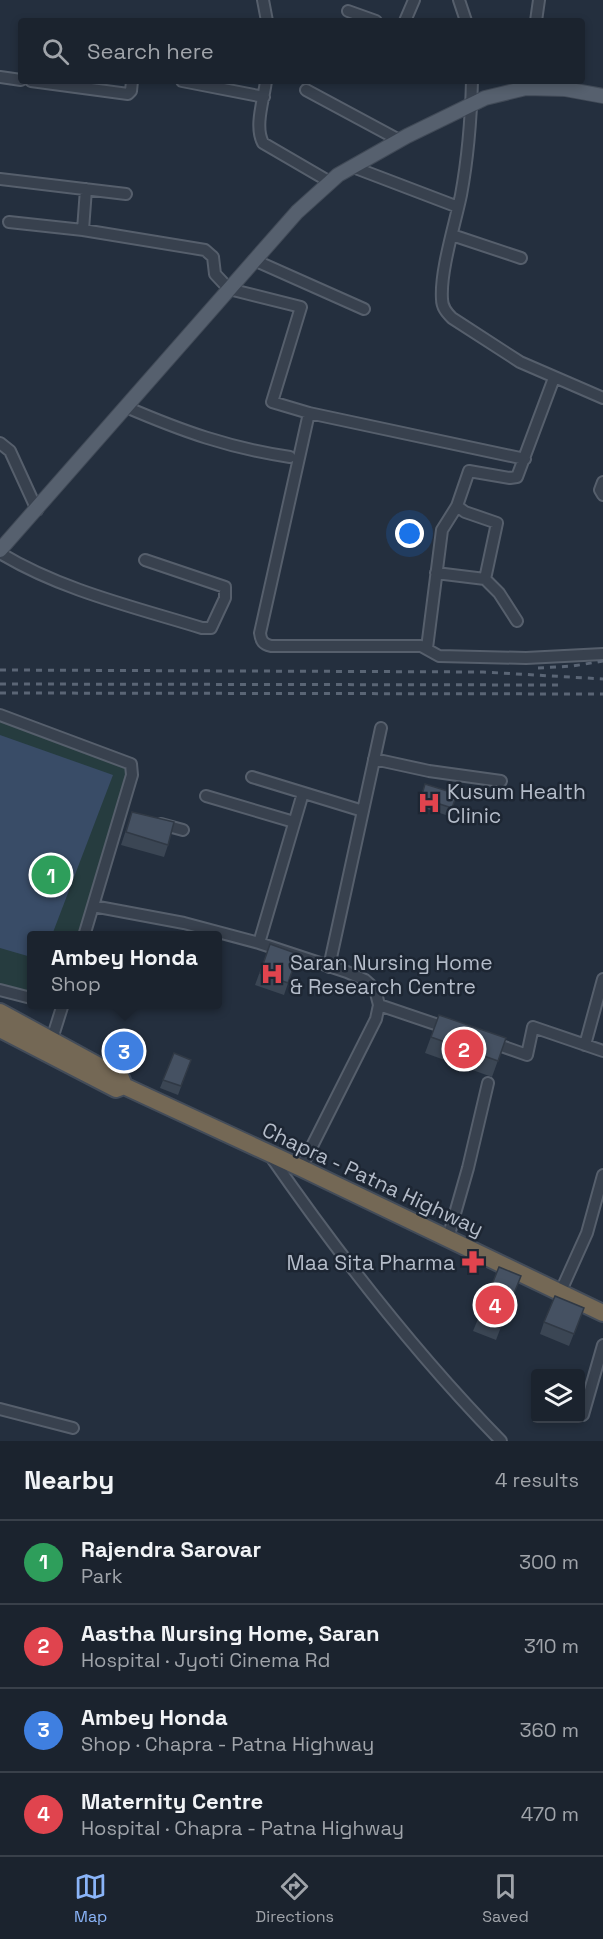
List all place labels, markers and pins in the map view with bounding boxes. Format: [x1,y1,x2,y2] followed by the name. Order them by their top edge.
[447,778,586,829] place label: Kusum Health Clinic
[416,790,442,816] hospital icon: Kusum Health Clinic
[32,852,70,898] pin: 1
[290,949,493,1000] place label: Saran Nursing Home & Research Centre
[259,961,285,987] hospital icon: Saran Nursing Home & Research Centre
[444,1026,484,1072] pin: 2
[104,1028,144,1074] pin: 3
[287,1249,455,1276] place label: Maa Sita Pharma
[460,1249,486,1275] pharmacy icon: Maa Sita Pharma
[476,1282,514,1328] pin: 4

